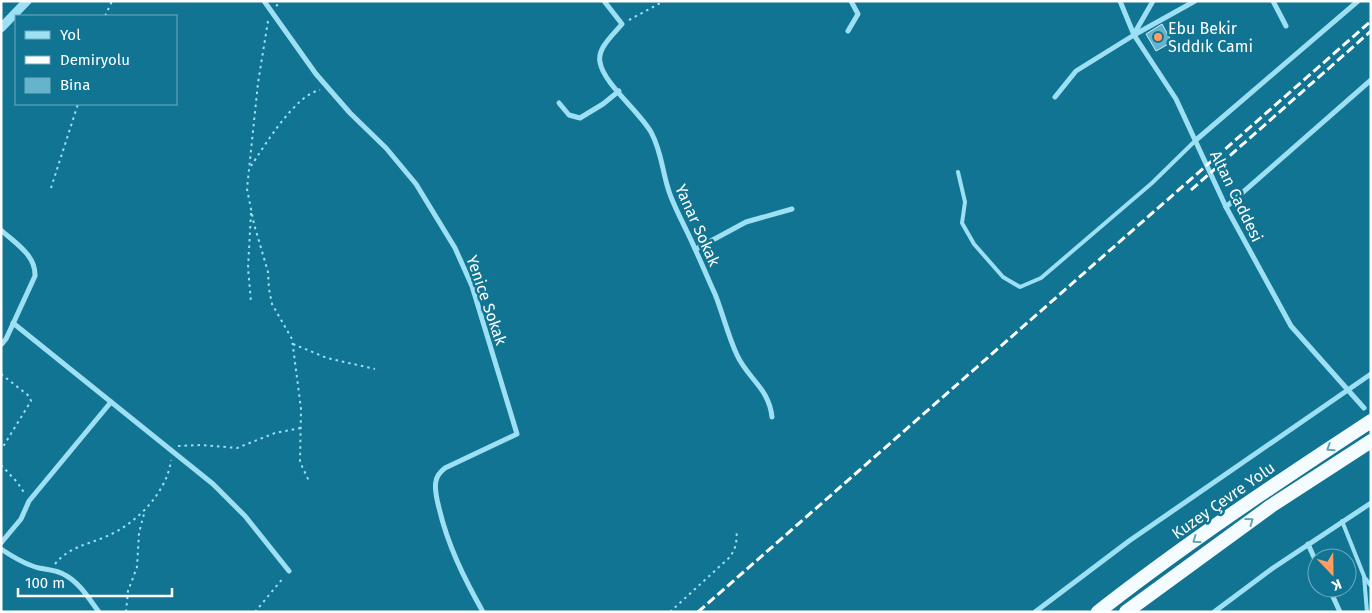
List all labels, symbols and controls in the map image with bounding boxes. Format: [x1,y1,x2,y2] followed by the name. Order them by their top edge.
[15,15,178,105] legend
[1168,19,1253,56] place label: Ebu Bekir Sıddık Cami
[60,26,81,44] text: Yol
[1152,31,1164,43] marker: Ebu Bekir Sıddık Cami
[60,51,130,69] text: Demiryolu
[60,76,90,94] text: Bina
[1206,147,1267,245] street label: Altan Caddesi
[671,181,724,270] street label: Yanar Sokak
[462,253,511,348] street label: Yenice Sokak
[1326,442,1336,451] one-way arrow
[1168,458,1279,544] street label: Kuzey Çevre Yolu
[1244,518,1254,527] one-way arrow
[1193,534,1202,542] one-way arrow
[1307,548,1357,598] north arrow
[18,566,171,598] scale bar
[25,574,65,592] text: 100 m
[1328,575,1344,595] text: K

